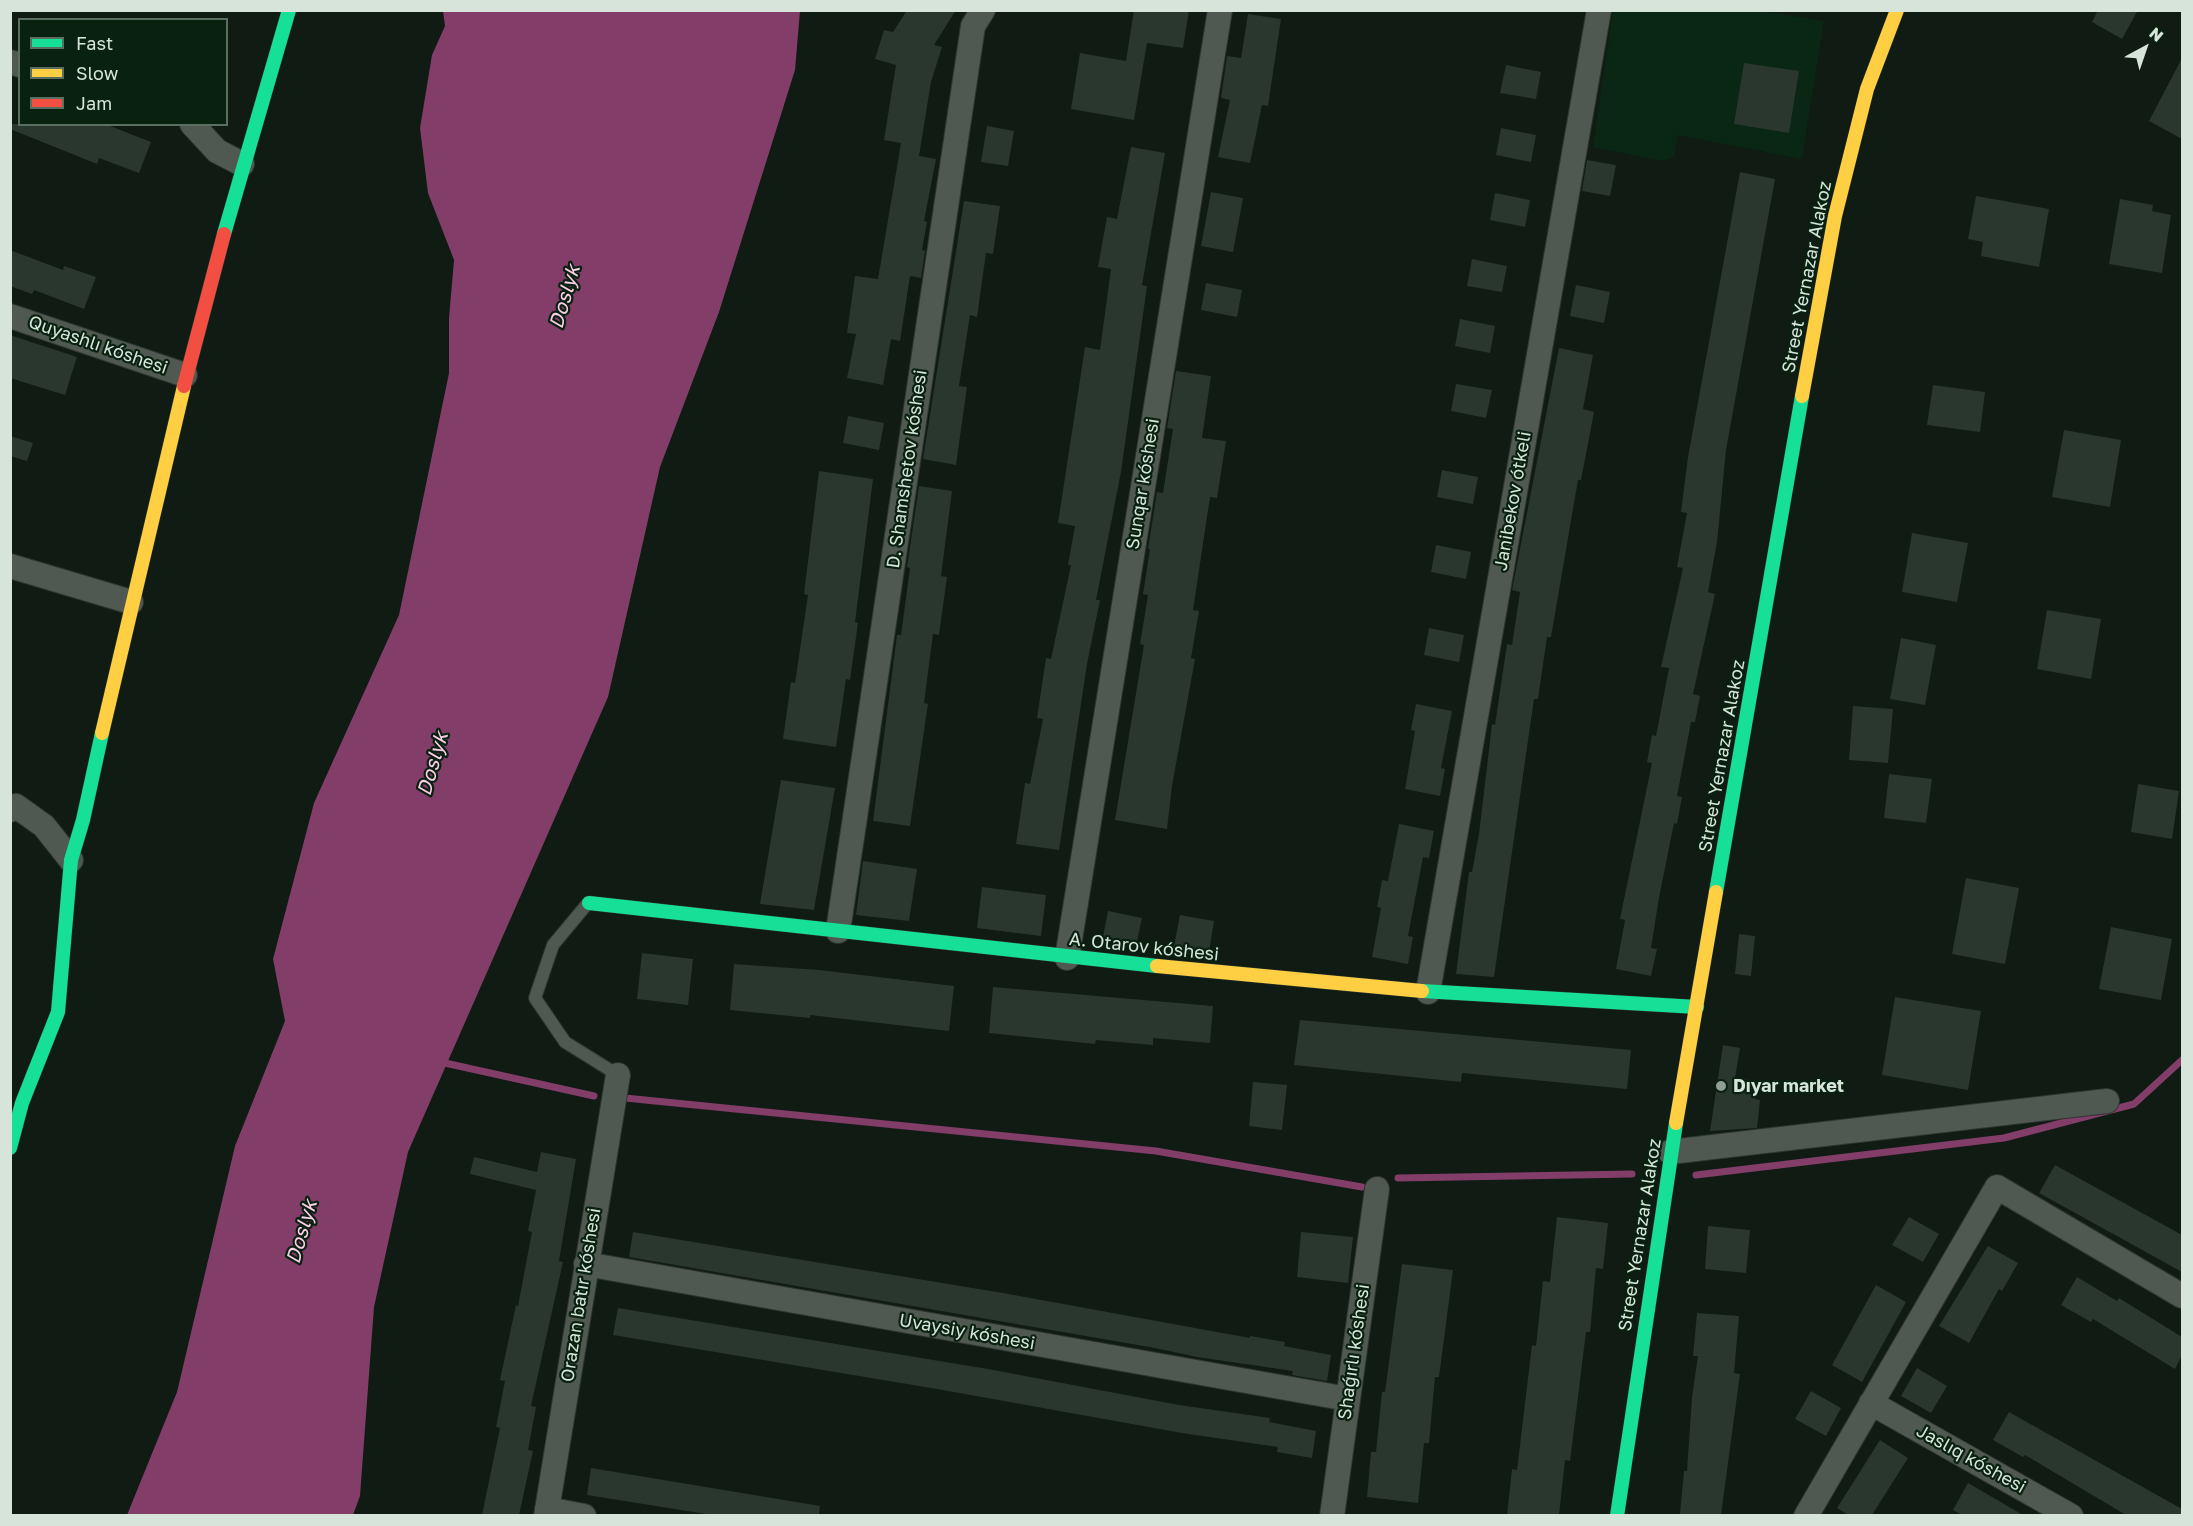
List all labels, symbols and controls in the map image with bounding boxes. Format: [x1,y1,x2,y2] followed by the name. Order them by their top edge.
[18,18,228,126] legend
[2115,18,2175,78] north arrow
[2145,23,2168,46] text: N
[76,32,113,54] text: Fast
[76,62,118,84] text: Slow
[76,92,112,114] text: Jam
[1778,179,1836,375] street label: Street Yernazar Alakoz
[544,262,586,332] water label: Doslyk
[26,311,170,379] street label: Quyashlı kóshesi
[882,368,932,570] street label: D. Shamshetov kóshesi
[1122,417,1164,551] street label: Sunqar kóshesi
[1490,430,1536,572] street label: Janibekov ótkeli
[1694,658,1750,854] street label: Street Yernazar Alakoz
[412,729,454,799] water label: Doslyk
[1068,928,1220,966] street label: A. Otarov kóshesi
[1733,1075,1844,1097] place label: Dıyar market
[1714,1079,1728,1093] marker: Dıyar market
[1614,1137,1666,1333] street label: Street Yernazar Alakoz
[281,1197,323,1267] water label: Doslyk
[557,1206,605,1384] street label: Orazan batır kóshesi
[1334,1283,1374,1421] street label: Shaǵırlı kóshesi
[897,1309,1037,1355] street label: Uvaysiy kóshesi
[1912,1420,2030,1498] street label: Jaslıq kóshesi

